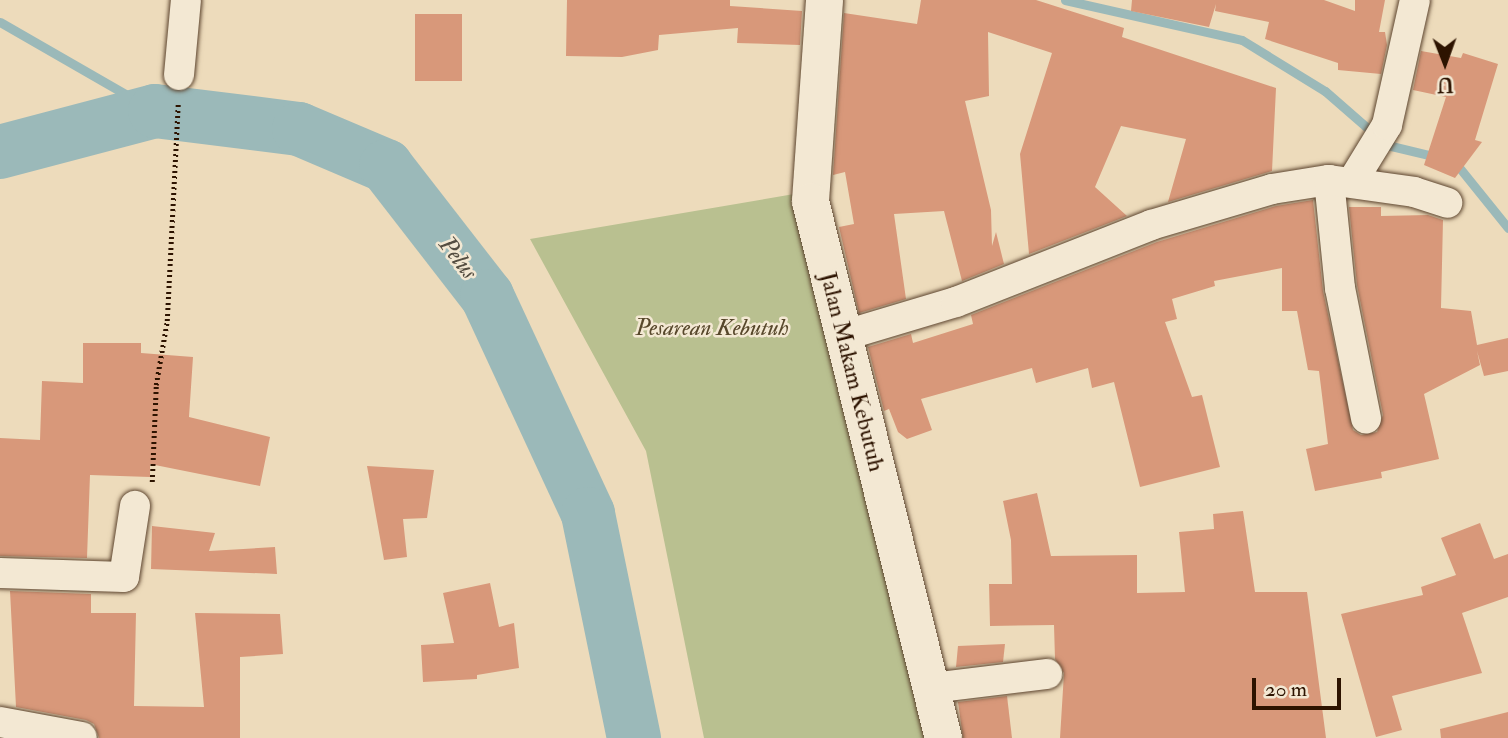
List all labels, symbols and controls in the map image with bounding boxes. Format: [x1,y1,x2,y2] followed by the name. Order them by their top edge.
[1410,28,1480,98] north arrow
[1437,72,1454,96] text: U
[432,231,484,285] water label: Pelus
[814,269,890,475] street label: Jalan Makam Kebutuh
[635,314,789,342] park label: Pesarean Kebutuh
[1256,664,1345,708] scale bar
[1265,676,1307,703] text: 20 m

